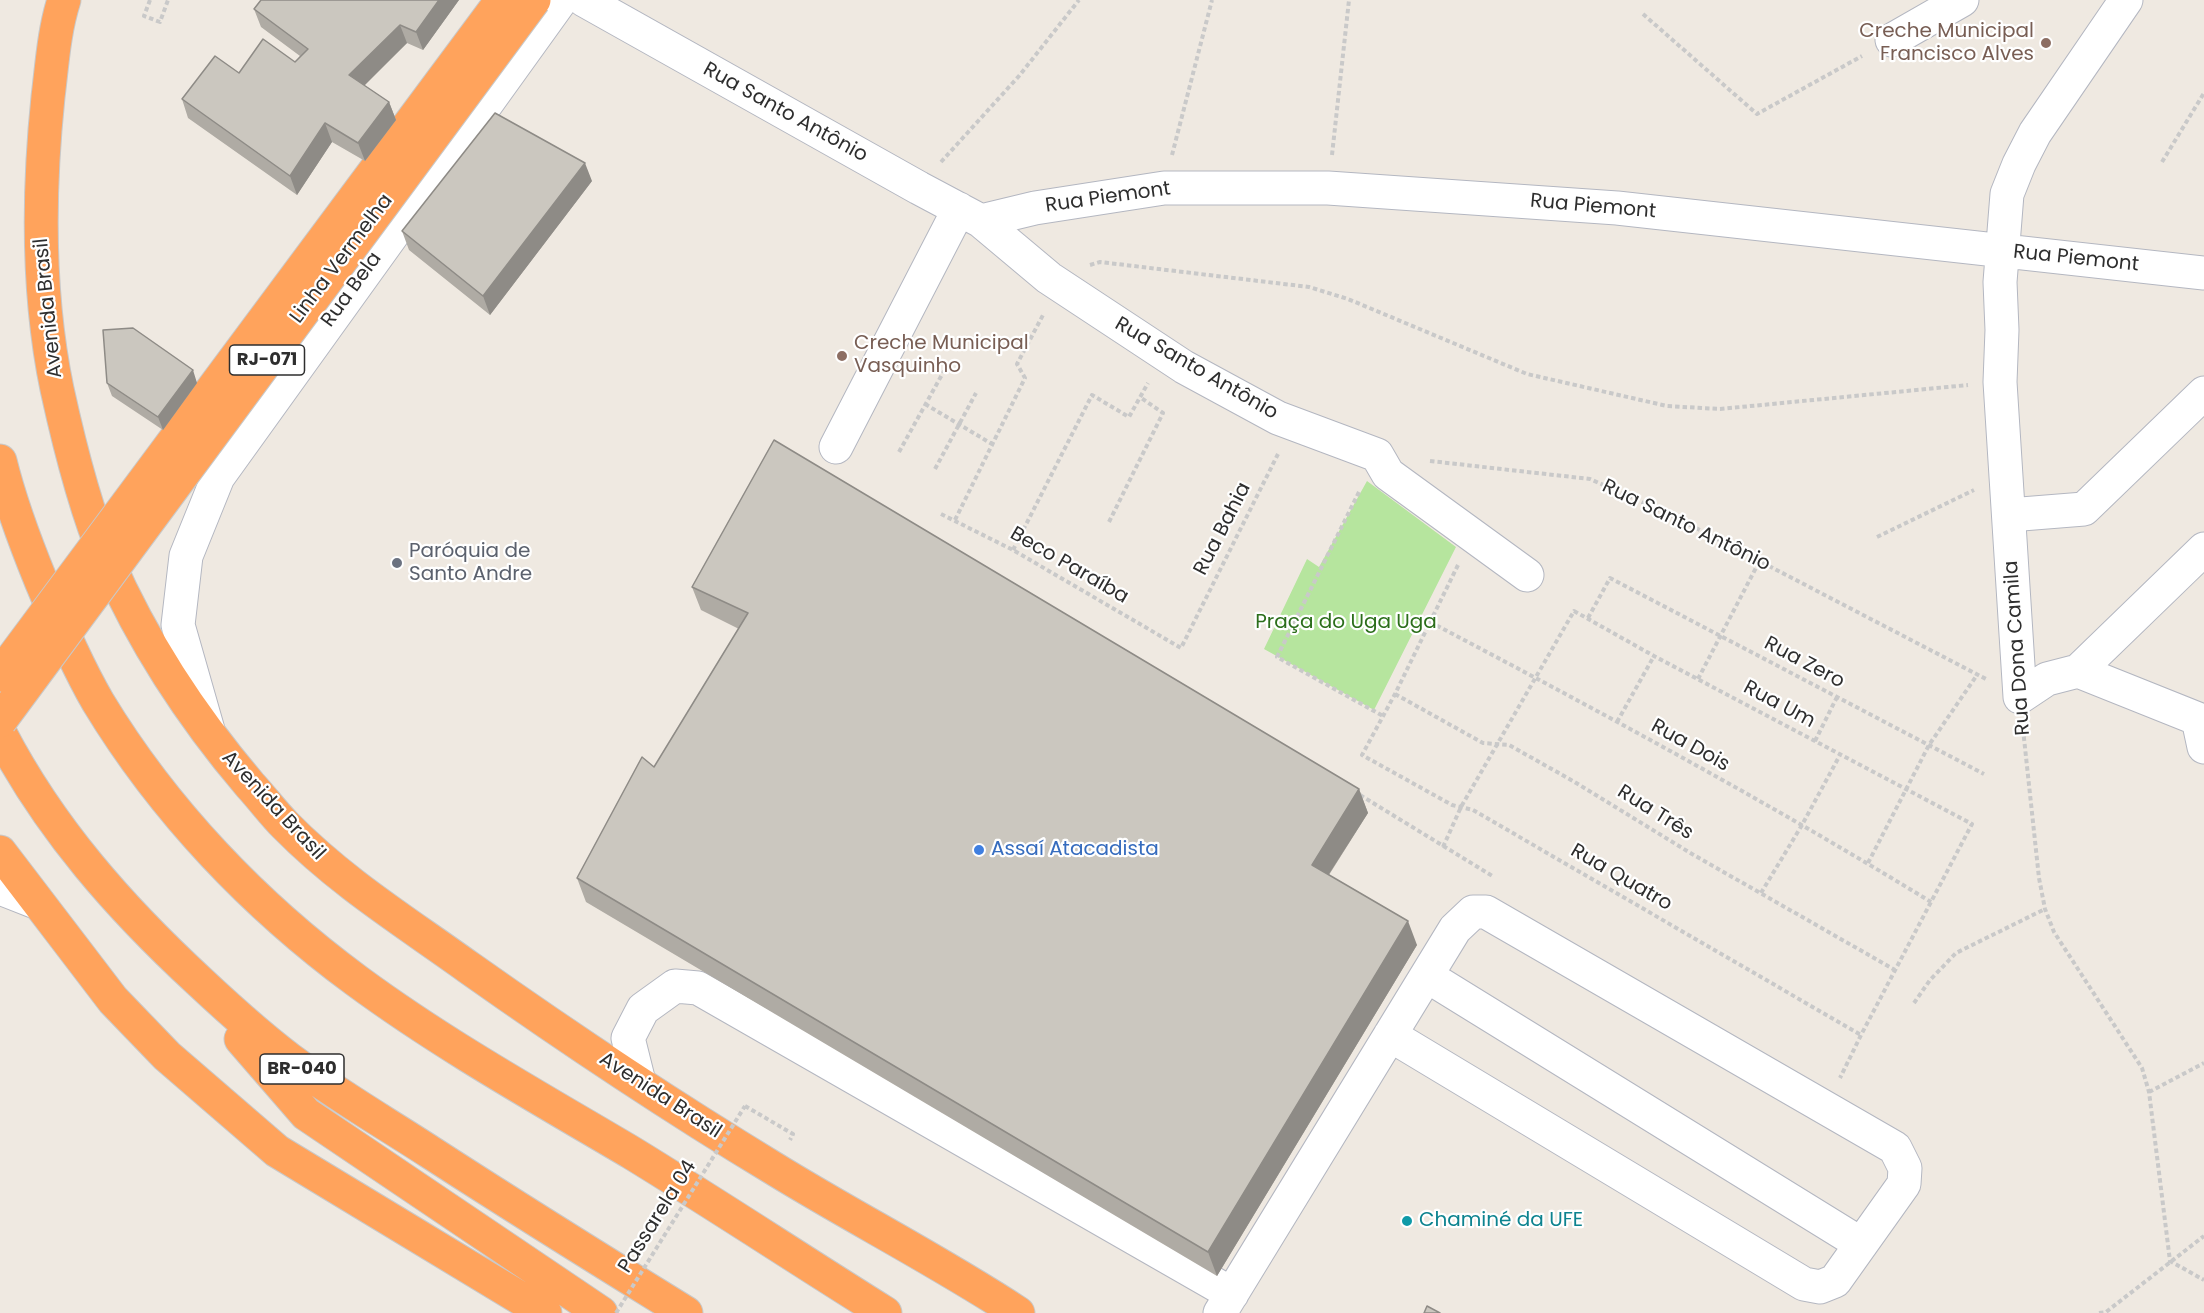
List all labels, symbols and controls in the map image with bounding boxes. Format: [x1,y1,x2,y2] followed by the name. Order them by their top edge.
[1859,20,2034,67] place label: Creche Municipal Francisco Alves
[2039,36,2053,50] marker: Creche Municipal Francisco Alves
[699,58,871,168] street label: Rua Santo Antônio
[1044,177,1172,219] street label: Rua Piemont
[286,190,398,328] street label: Linha Vermelha
[1529,190,1657,224] street label: Rua Piemont
[30,237,68,379] street label: Avenida Brasil
[2012,240,2140,278] street label: Rua Piemont
[317,248,387,332] street label: Rua Bela
[1110,313,1282,425] street label: Rua Santo Antônio
[854,332,1029,379] place label: Creche Municipal Vasquinho
[230,345,304,375] road number: RJ-071
[835,349,849,363] marker: Creche Municipal Vasquinho
[1598,475,1774,577] street label: Rua Santo Antônio
[1189,479,1257,579] street label: Rua Bahia
[1005,522,1133,610] street label: Beco Paraíba
[409,540,532,587] place label: Paróquia de Santo Andre
[390,556,404,570] marker: Paróquia de Santo Andre
[2000,560,2036,736] street label: Rua Dona Camila
[1255,611,1437,635] park label: Praça do Uga Uga
[1760,632,1848,694] street label: Rua Zero
[1739,676,1819,734] street label: Rua Um
[1647,715,1733,777] street label: Rua Dois
[216,746,330,866] street label: Avenida Brasil
[1613,780,1697,846] street label: Rua Três
[991,838,1159,862] place label: Assaí Atacadista
[1566,839,1676,917] street label: Rua Quatro
[972,843,986,857] marker: Assaí Atacadista
[594,1048,726,1144] street label: Avenida Brasil
[260,1054,344,1084] road number: BR-040
[614,1156,702,1278] street label: Passarela 04
[1419,1209,1583,1233] place label: Chaminé da UFE
[1400,1214,1414,1228] marker: Chaminé da UFE

